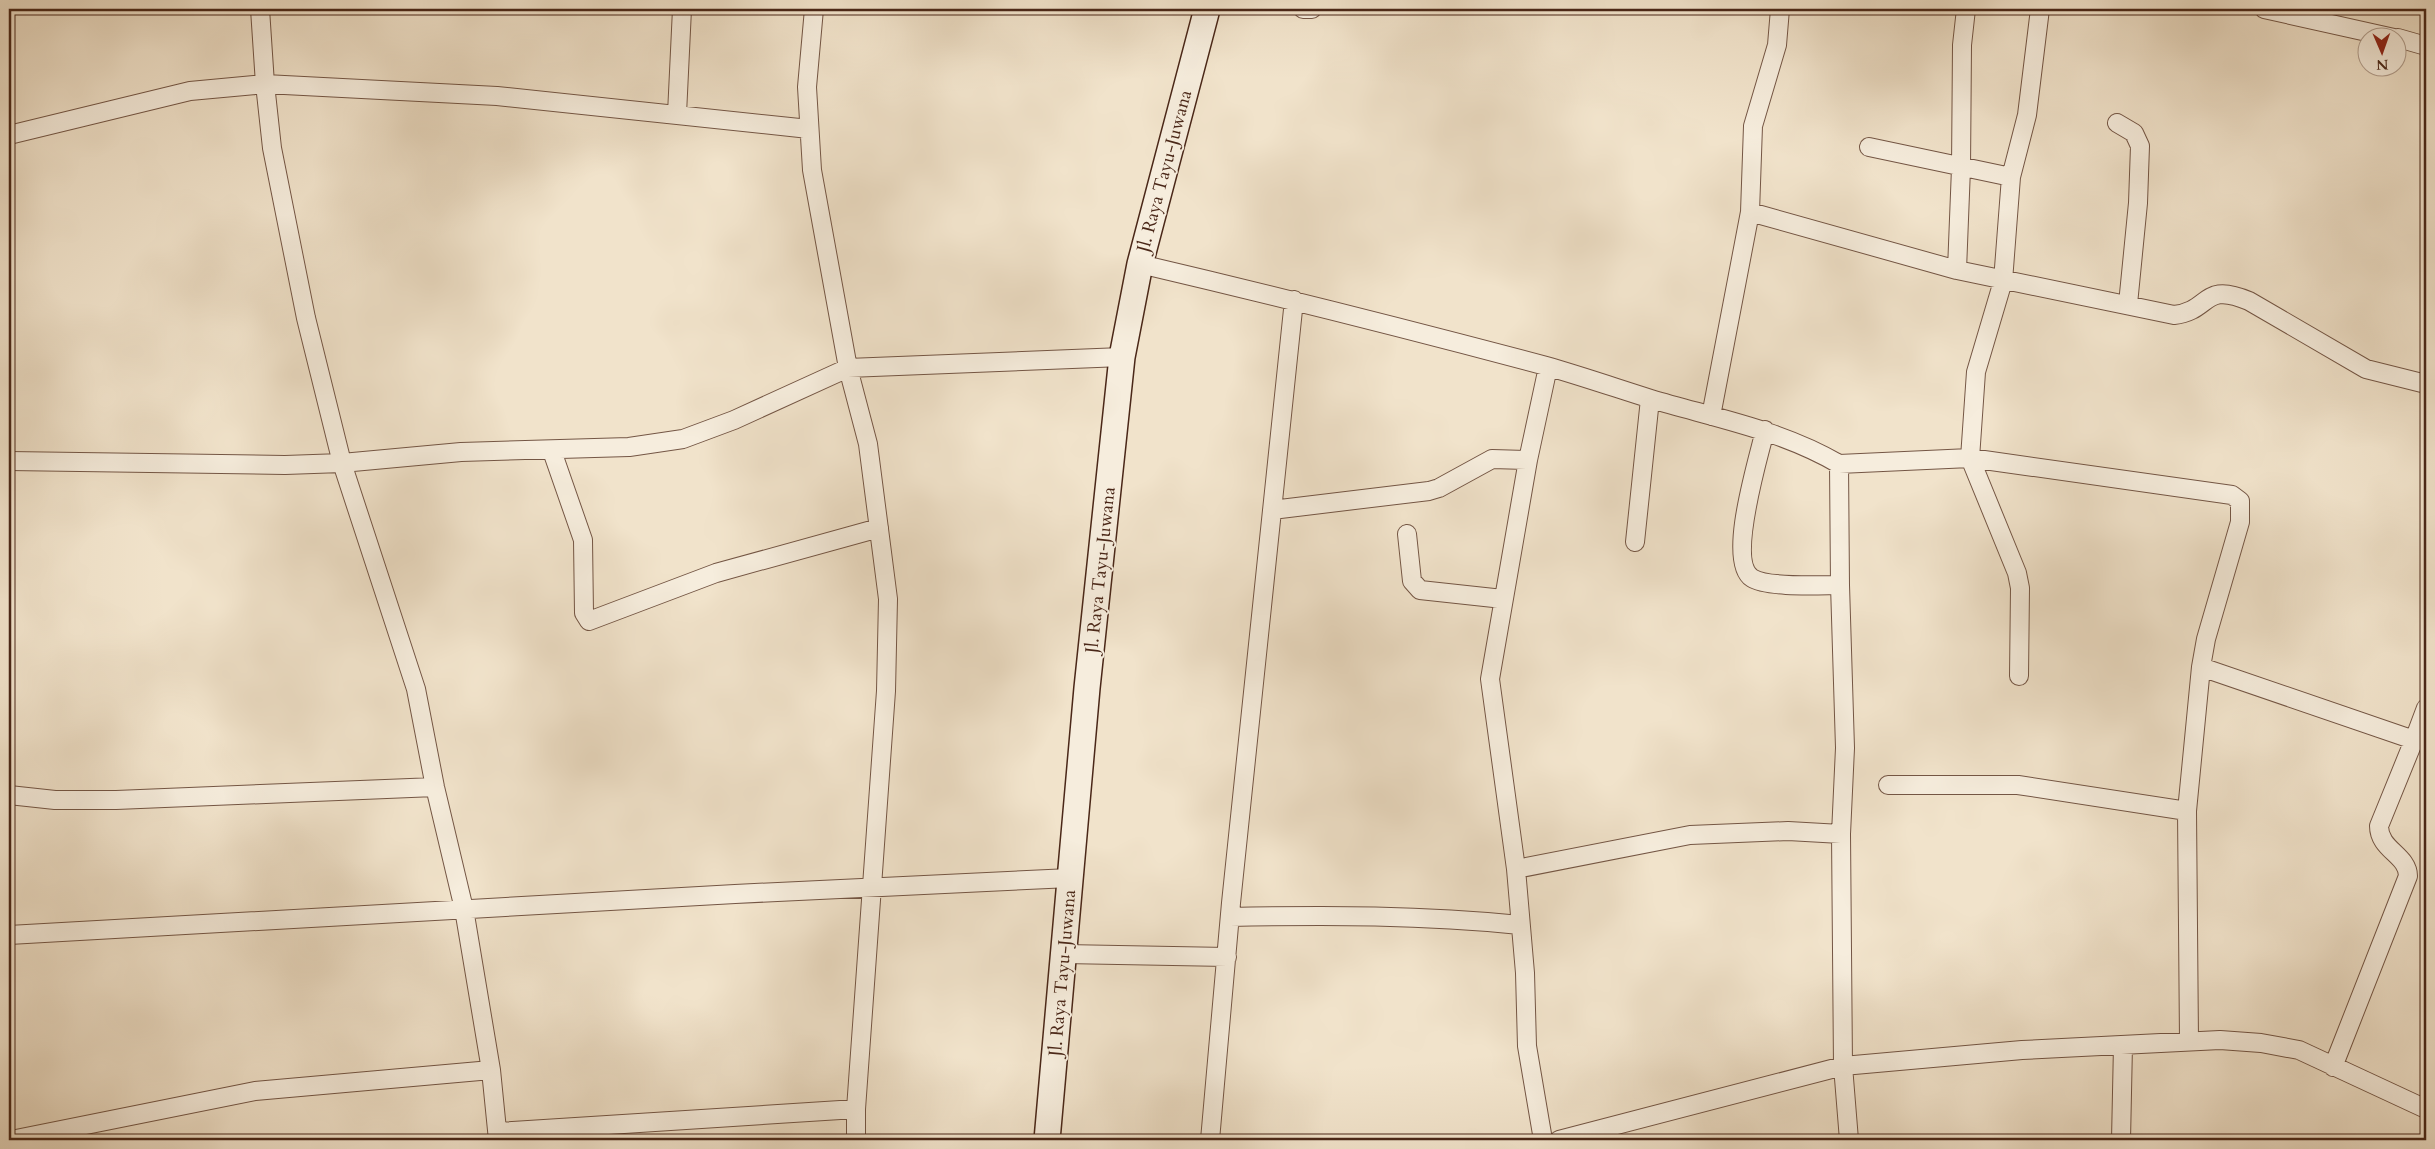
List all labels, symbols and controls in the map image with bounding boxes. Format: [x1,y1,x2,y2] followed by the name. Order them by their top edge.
[2358,28,2408,78] north arrow
[2376,55,2389,74] text: N
[1130,87,1198,258] street label: Jl. Raya Tayu-Juwana
[1079,485,1122,657] street label: Jl. Raya Tayu-Juwana
[1043,889,1082,1060] street label: Jl. Raya Tayu-Juwana

